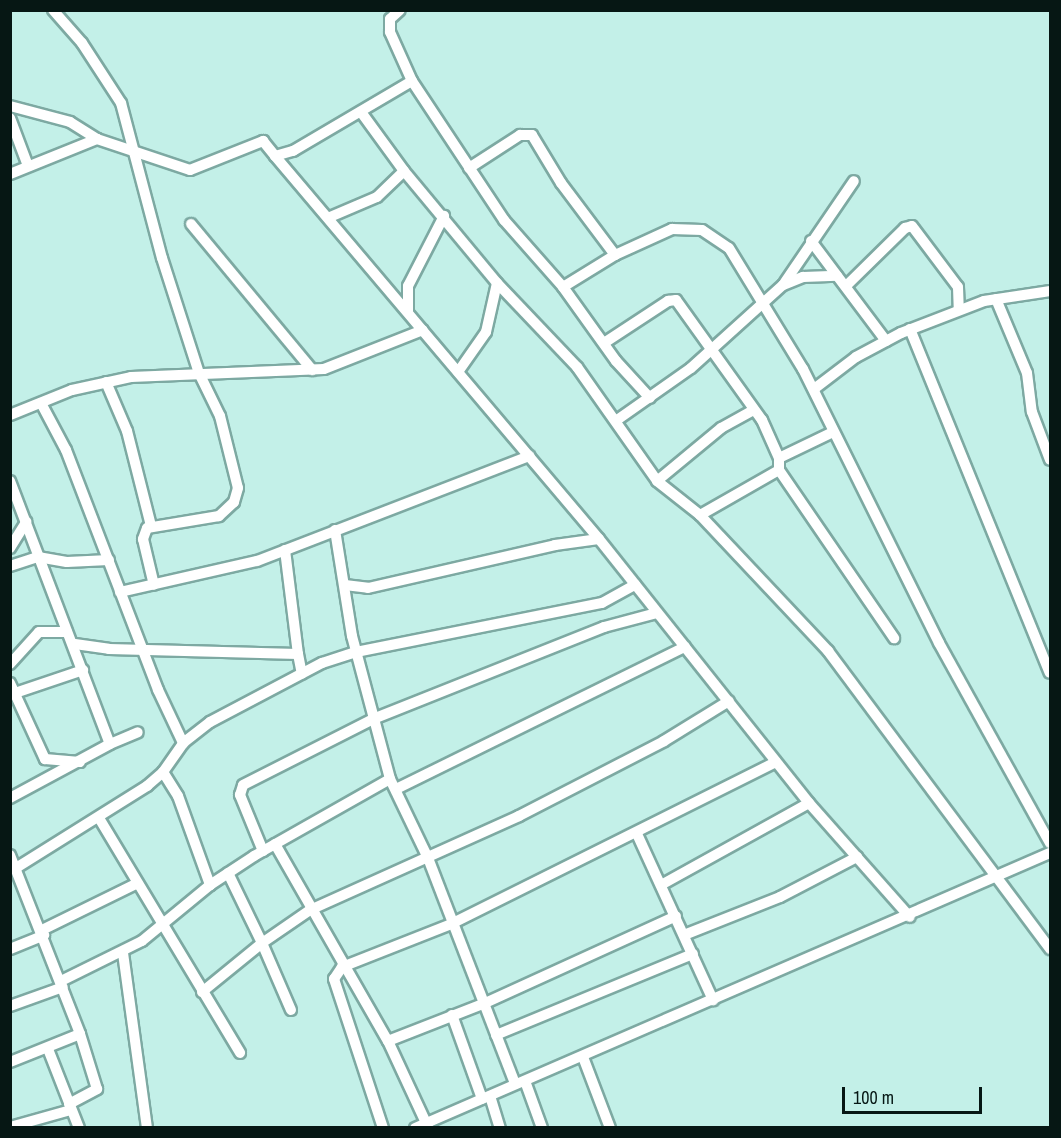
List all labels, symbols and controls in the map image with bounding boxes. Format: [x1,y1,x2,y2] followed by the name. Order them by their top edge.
[845,1075,984,1113] scale bar
[853,1085,894,1110] text: 100 m

